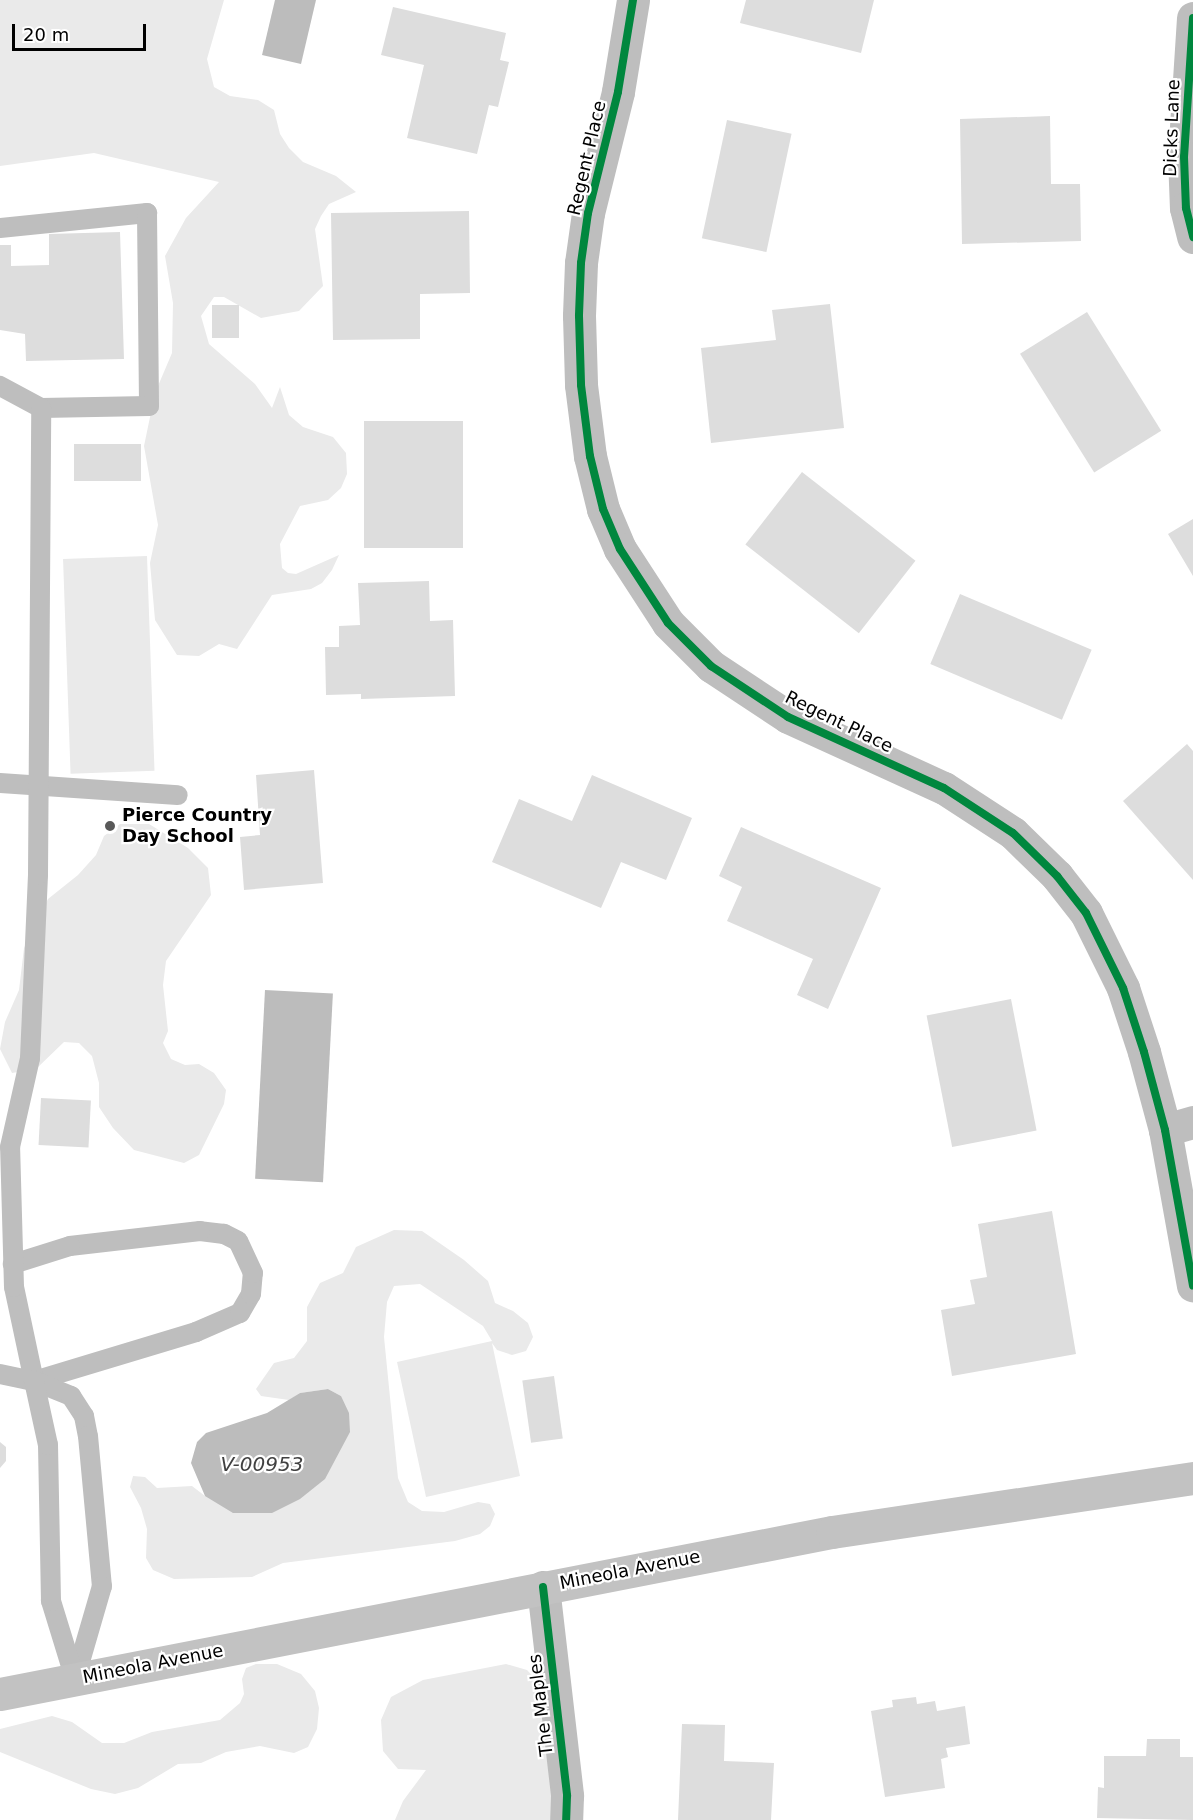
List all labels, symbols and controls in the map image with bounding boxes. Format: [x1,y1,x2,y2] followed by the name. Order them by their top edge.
[15,12,148,50] scale bar
[23,24,69,45] text: 20 m
[1159,79,1185,177] street label: Dicks Lane
[563,98,611,218] street label: Regent Place
[782,687,896,757] street label: Regent Place
[122,805,272,848] place label: Pierce Country Day School
[103,819,117,833] marker: Pierce Country Day School
[221,1452,303,1476] water label: V-00953
[558,1546,702,1594] street label: Mineola Avenue
[81,1640,225,1688] street label: Mineola Avenue
[524,1653,558,1757] street label: The Maples

